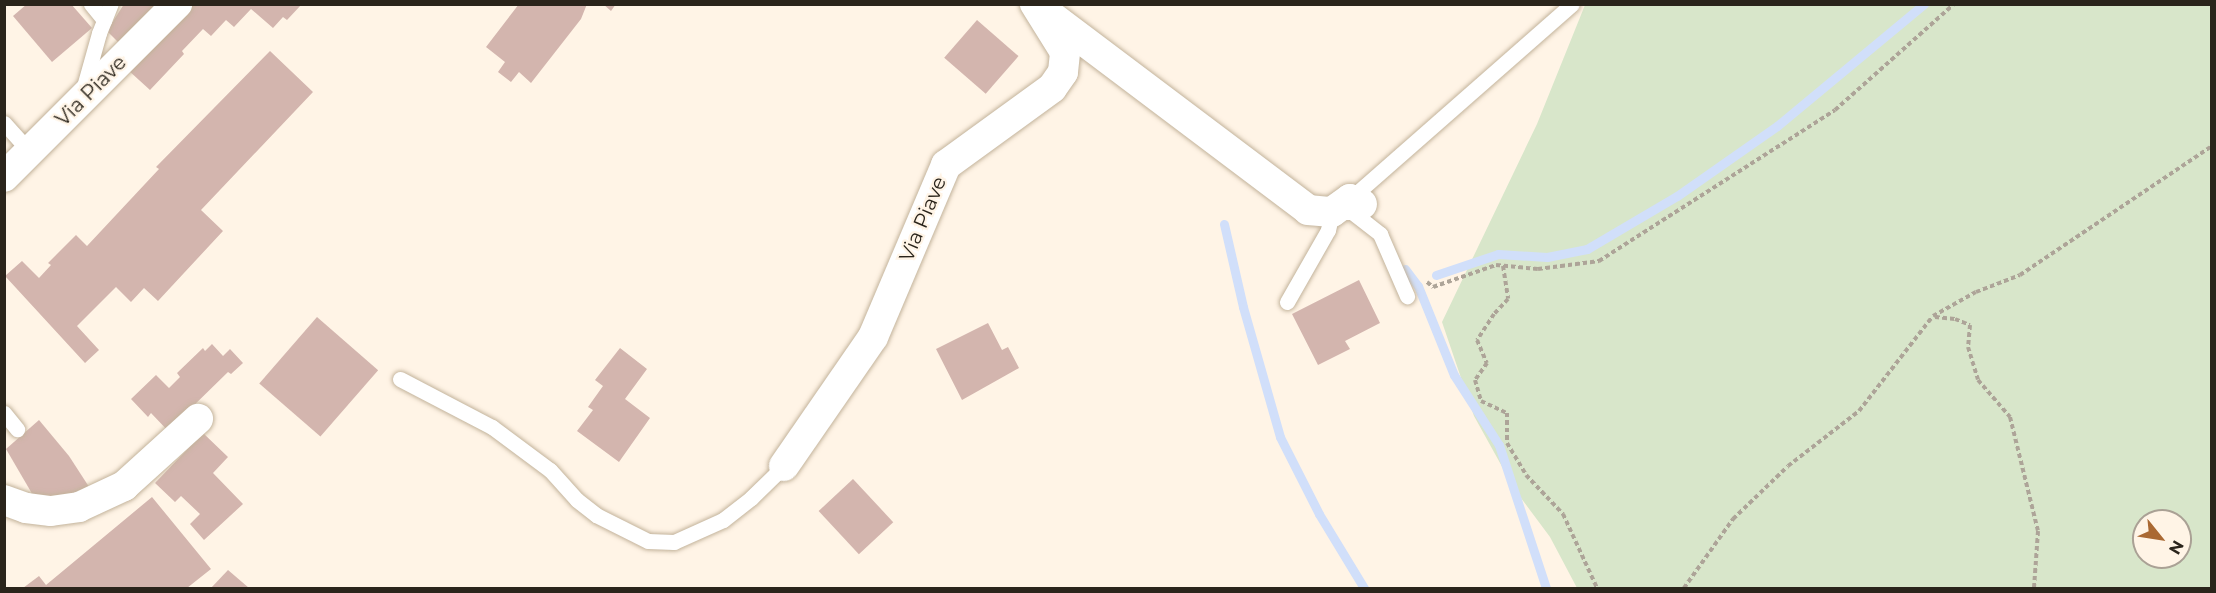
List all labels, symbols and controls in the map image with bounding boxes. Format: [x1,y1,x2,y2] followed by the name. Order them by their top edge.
[51,51,131,131] street label: Via Piave
[894,173,952,265] street label: Via Piave
[2132,509,2192,569] north arrow
[2165,537,2188,558] text: N

